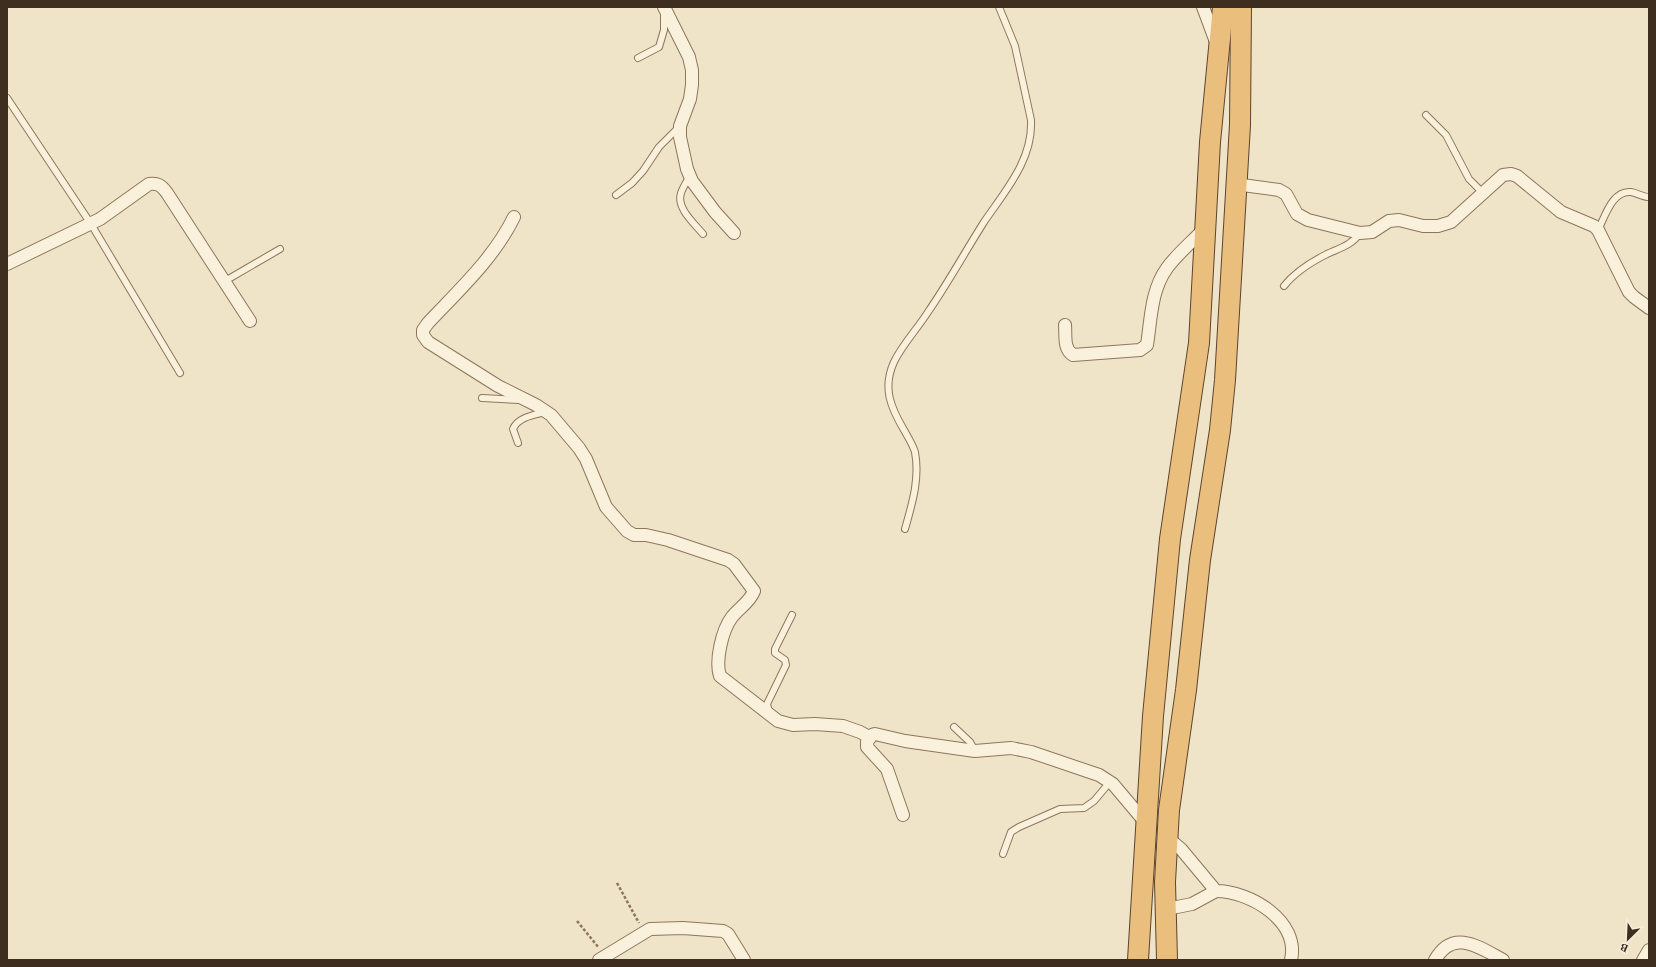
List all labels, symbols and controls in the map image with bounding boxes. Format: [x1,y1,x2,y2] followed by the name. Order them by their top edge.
[1608,919,1648,959] north arrow
[1618,941,1630,955] text: B

